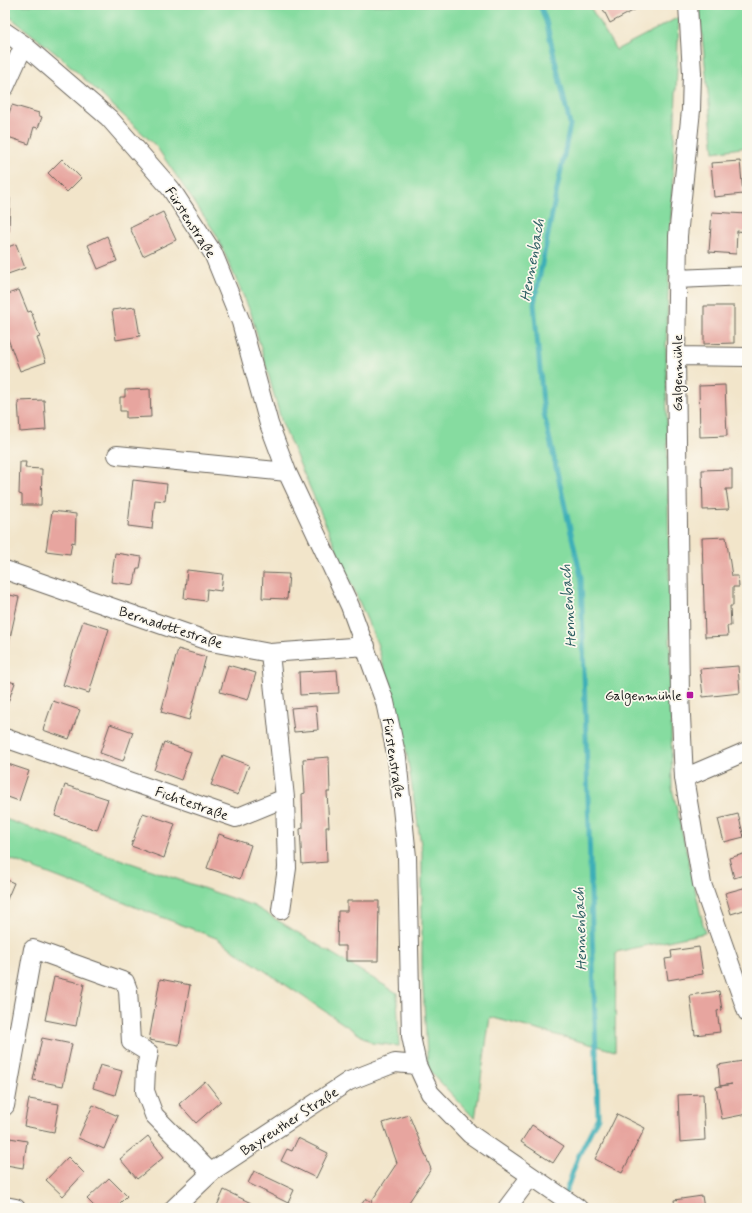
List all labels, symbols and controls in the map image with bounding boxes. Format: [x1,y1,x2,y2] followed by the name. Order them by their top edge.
[161,184,220,262] street label: Fürstenstraße
[516,217,550,303] water label: Hennenbach
[669,334,688,412] street label: Galgenmühle
[556,563,582,648] water label: Hennenbach
[117,603,225,653] street label: Bernadottestraße
[605,687,682,706] place label: Galgenmühle
[685,690,695,700] marker: Galgenmühle
[378,717,408,800] street label: Fürstenstraße
[153,783,231,825] street label: Fichtestraße
[570,887,592,971] water label: Hennenbach
[237,1083,342,1160] street label: Bayreuther Straße

